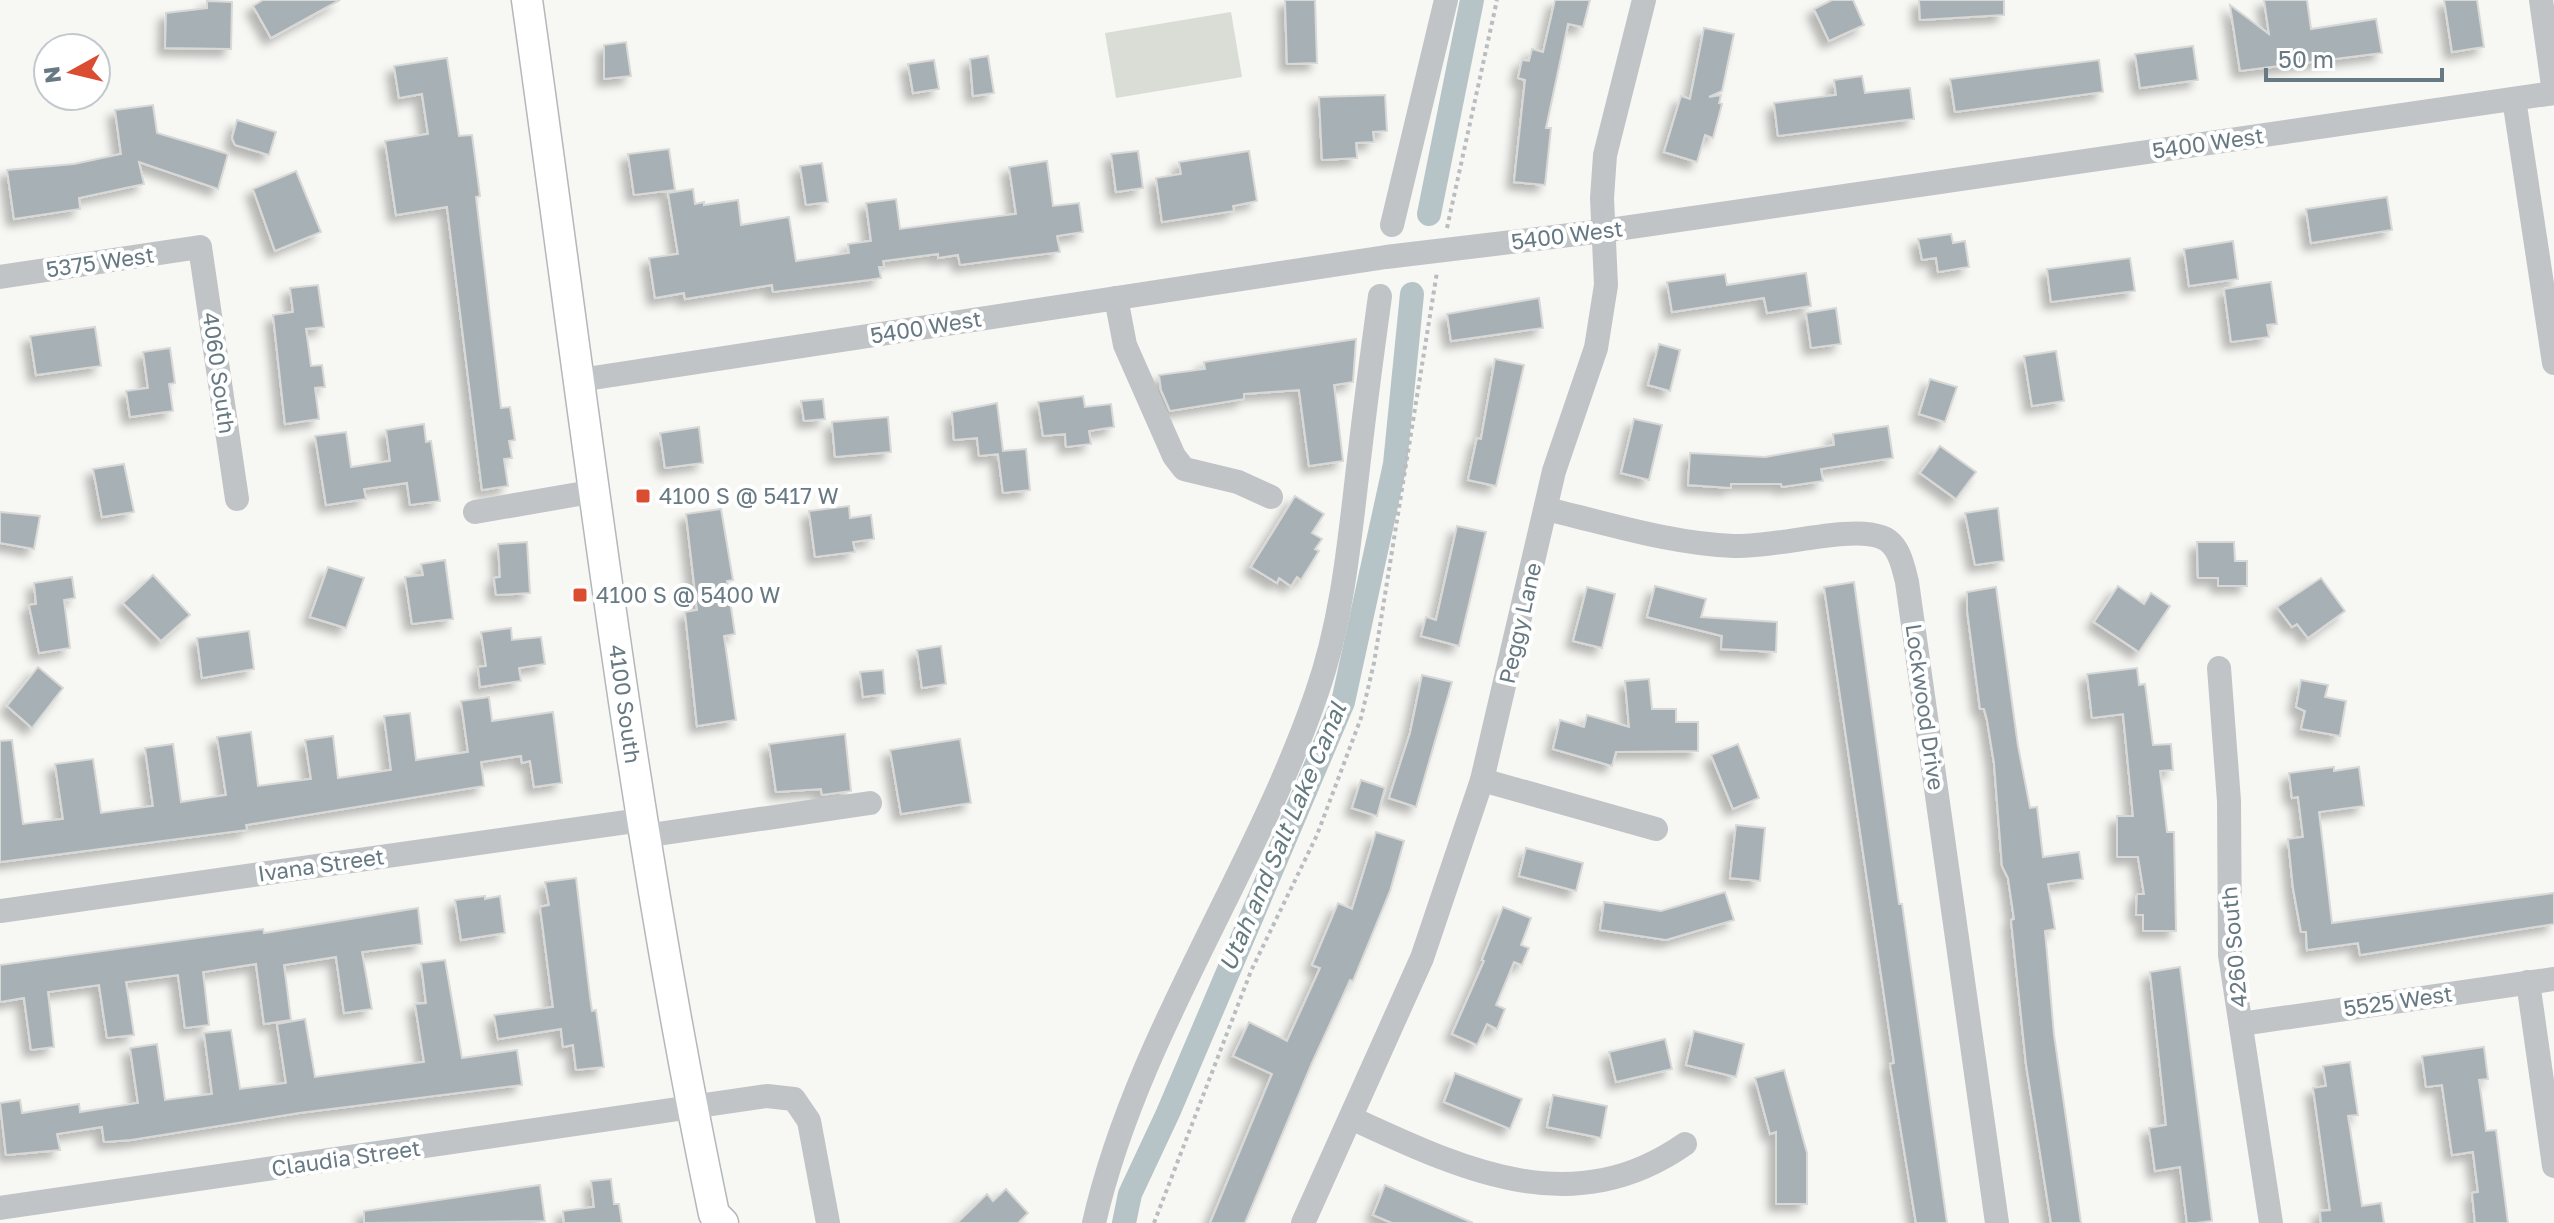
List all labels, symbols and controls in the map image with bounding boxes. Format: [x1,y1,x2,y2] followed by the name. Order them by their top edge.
[32,32,112,112] north arrow
[2266,32,2442,82] scale bar
[2278,44,2334,73] text: 50 m
[37,65,66,85] text: N
[2150,121,2265,164] street label: 5400 West
[1510,214,1624,255] street label: 5400 West
[44,241,156,282] street label: 5375 West
[868,304,984,349] street label: 5400 West
[198,310,241,435] street label: 4060 South
[659,482,839,509] place label: 4100 S @ 5417 W
[634,487,652,505] marker: 4100 S @ 5417 W
[1492,560,1547,686] street label: Peggy Lane
[596,581,780,608] place label: 4100 S @ 5400 W
[571,586,589,604] marker: 4100 S @ 5400 W
[1900,622,1951,792] street label: Lockwood Drive
[604,643,647,765] street label: 4100 South
[1212,697,1352,975] water label: Utah and Salt Lake Canal
[256,842,386,887] street label: Ivana Street
[2215,885,2252,1009] street label: 4260 South
[2342,979,2454,1022] street label: 5525 West
[270,1134,422,1181] street label: Claudia Street

